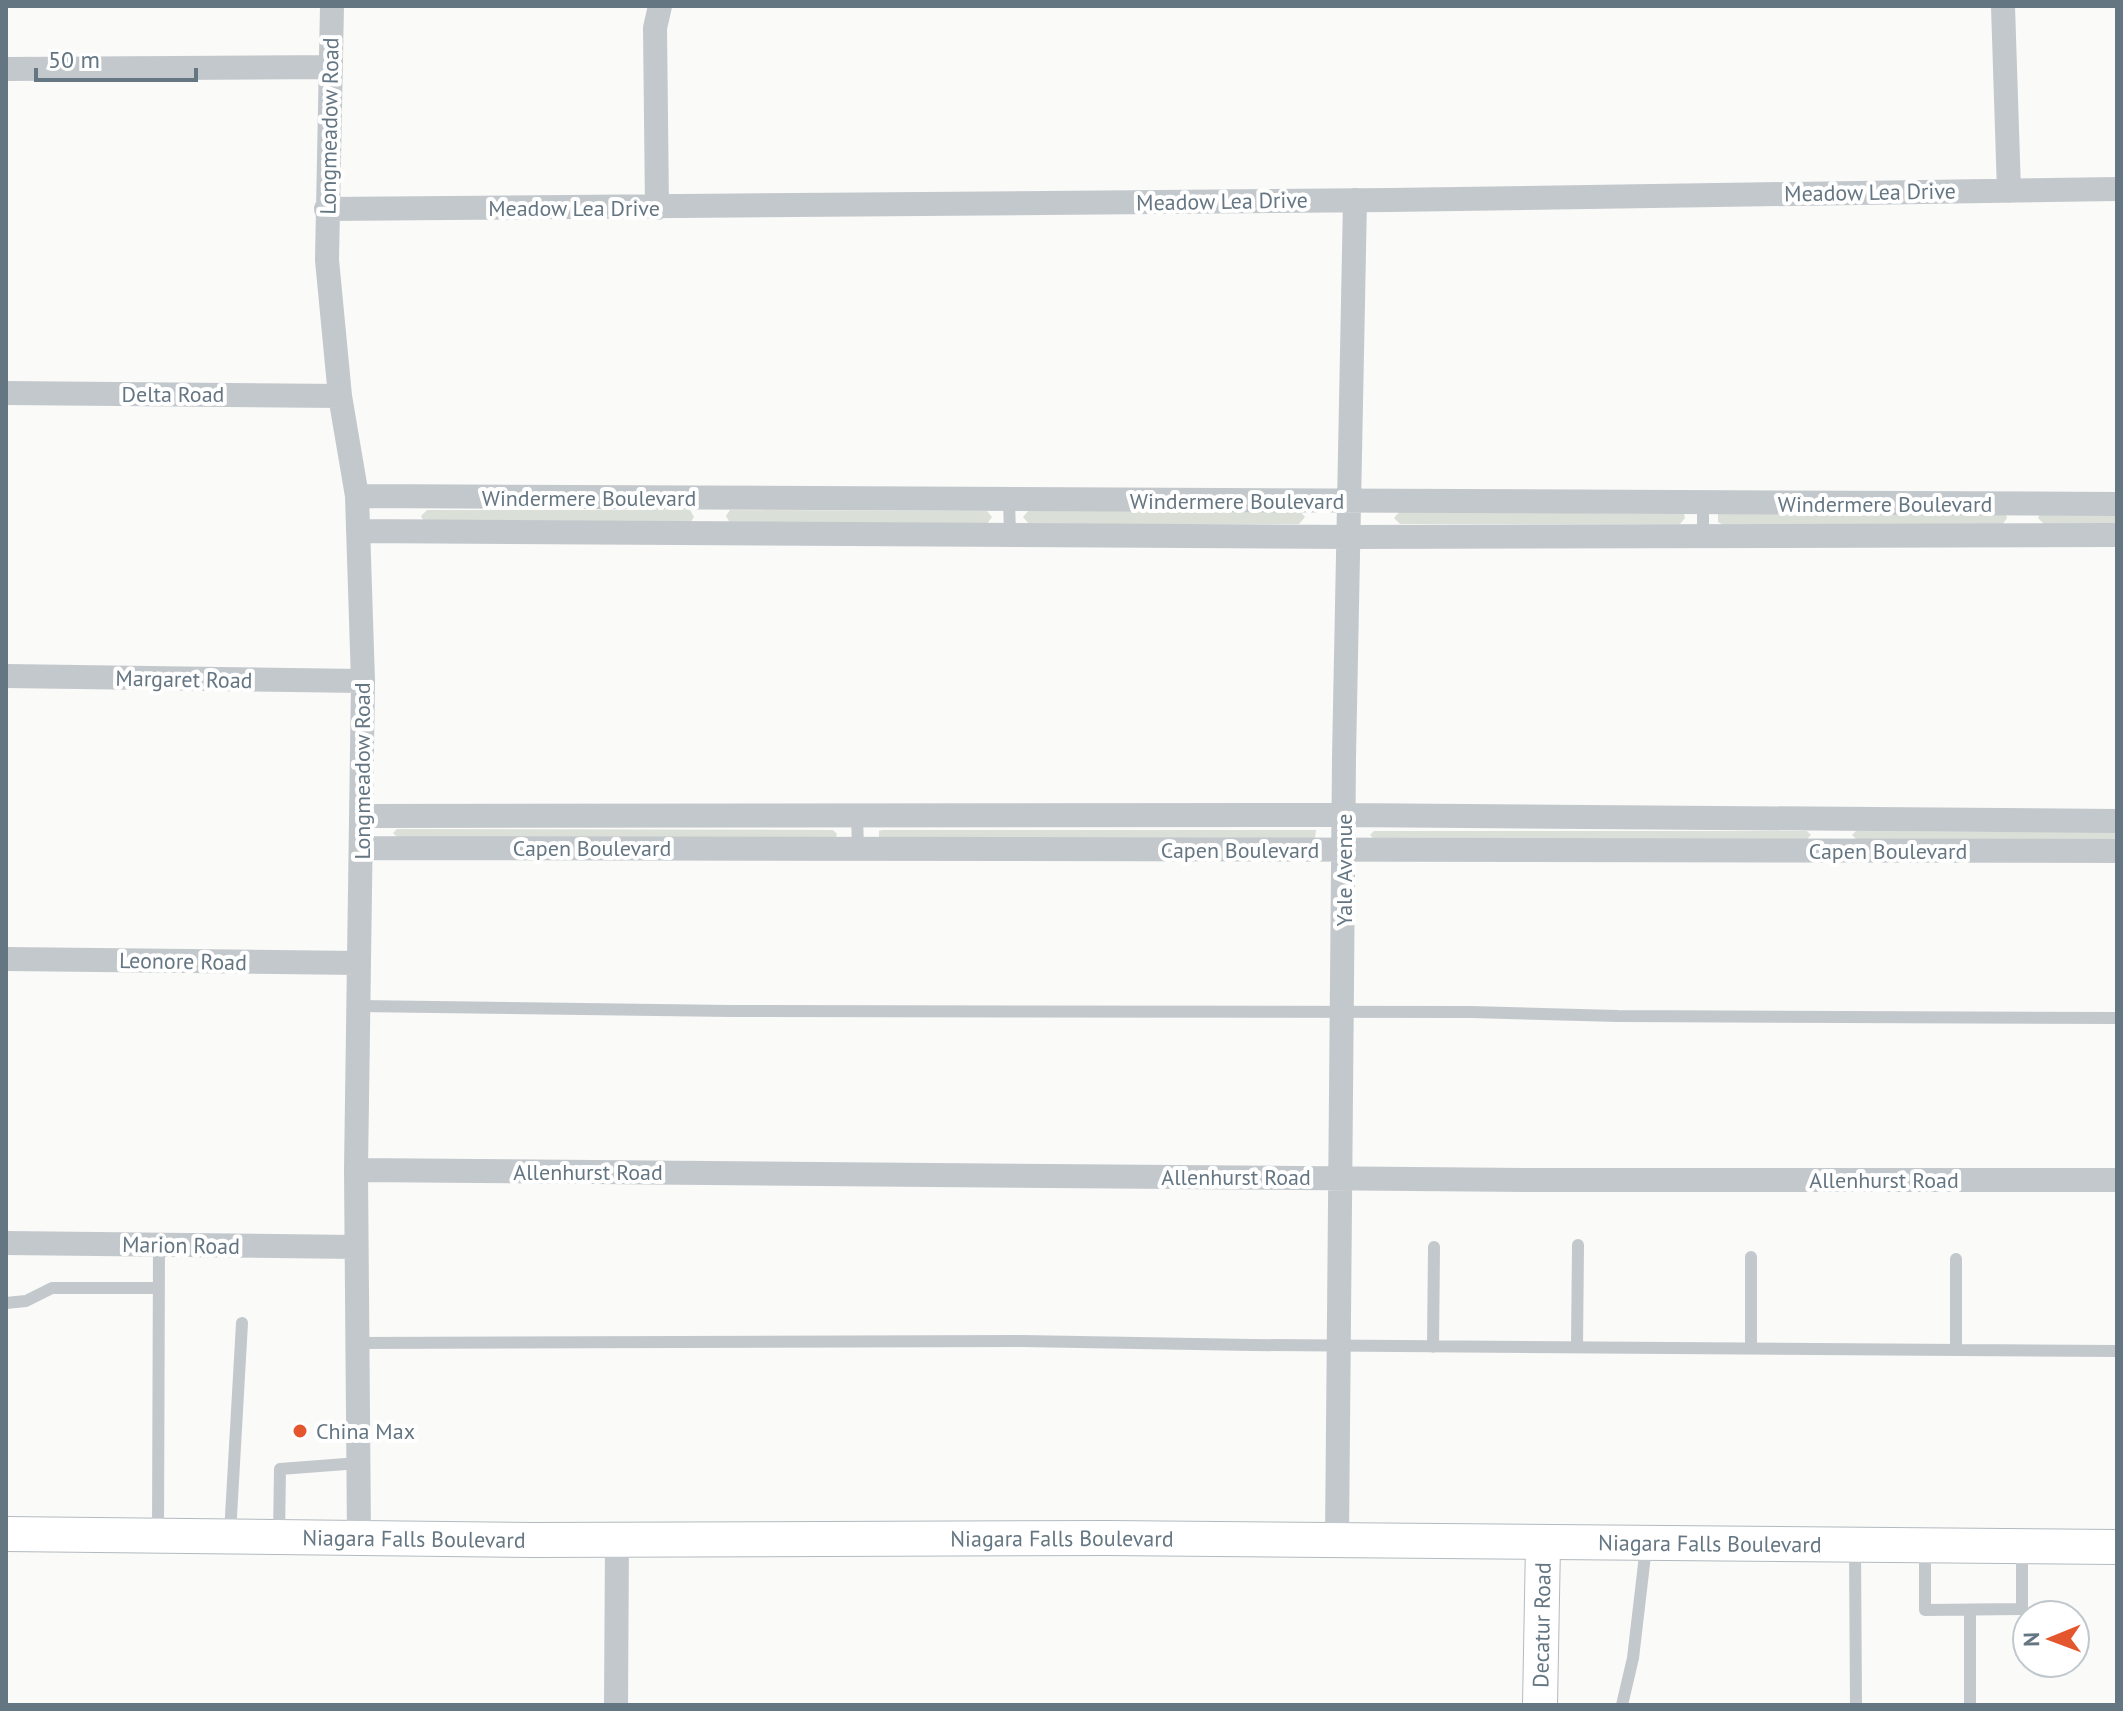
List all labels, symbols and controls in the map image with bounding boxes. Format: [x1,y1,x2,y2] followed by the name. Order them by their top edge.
[36,32,196,82] scale bar
[313,37,345,215] street label: Longmeadow Road
[48,44,100,75] text: 50 m
[1784,177,1956,207] street label: Meadow Lea Drive
[1136,186,1308,216] street label: Meadow Lea Drive
[488,194,660,222] street label: Meadow Lea Drive
[122,380,224,408] street label: Delta Road
[482,484,696,512] street label: Windermere Boulevard
[1130,487,1344,515] street label: Windermere Boulevard
[1778,490,1992,518] street label: Windermere Boulevard
[115,664,253,694] street label: Margaret Road
[348,682,376,860] street label: Longmeadow Road
[1330,813,1358,927] street label: Yale Avenue
[513,834,671,862] street label: Capen Boulevard
[1161,836,1319,864] street label: Capen Boulevard
[1809,837,1967,865] street label: Capen Boulevard
[119,946,247,976] street label: Leonore Road
[513,1158,663,1186] street label: Allenhurst Road
[1161,1163,1311,1191] street label: Allenhurst Road
[1809,1166,1959,1194] street label: Allenhurst Road
[122,1230,240,1260] street label: Marion Road
[316,1417,415,1445] place label: China Max
[291,1422,309,1440] marker: China Max
[302,1523,526,1554] street label: Niagara Falls Boulevard
[950,1524,1174,1553] street label: Niagara Falls Boulevard
[1598,1528,1822,1558] street label: Niagara Falls Boulevard
[1526,1562,1557,1688] street label: Decatur Road
[2011,1599,2091,1679] north arrow
[2017,1632,2045,1647] text: N

